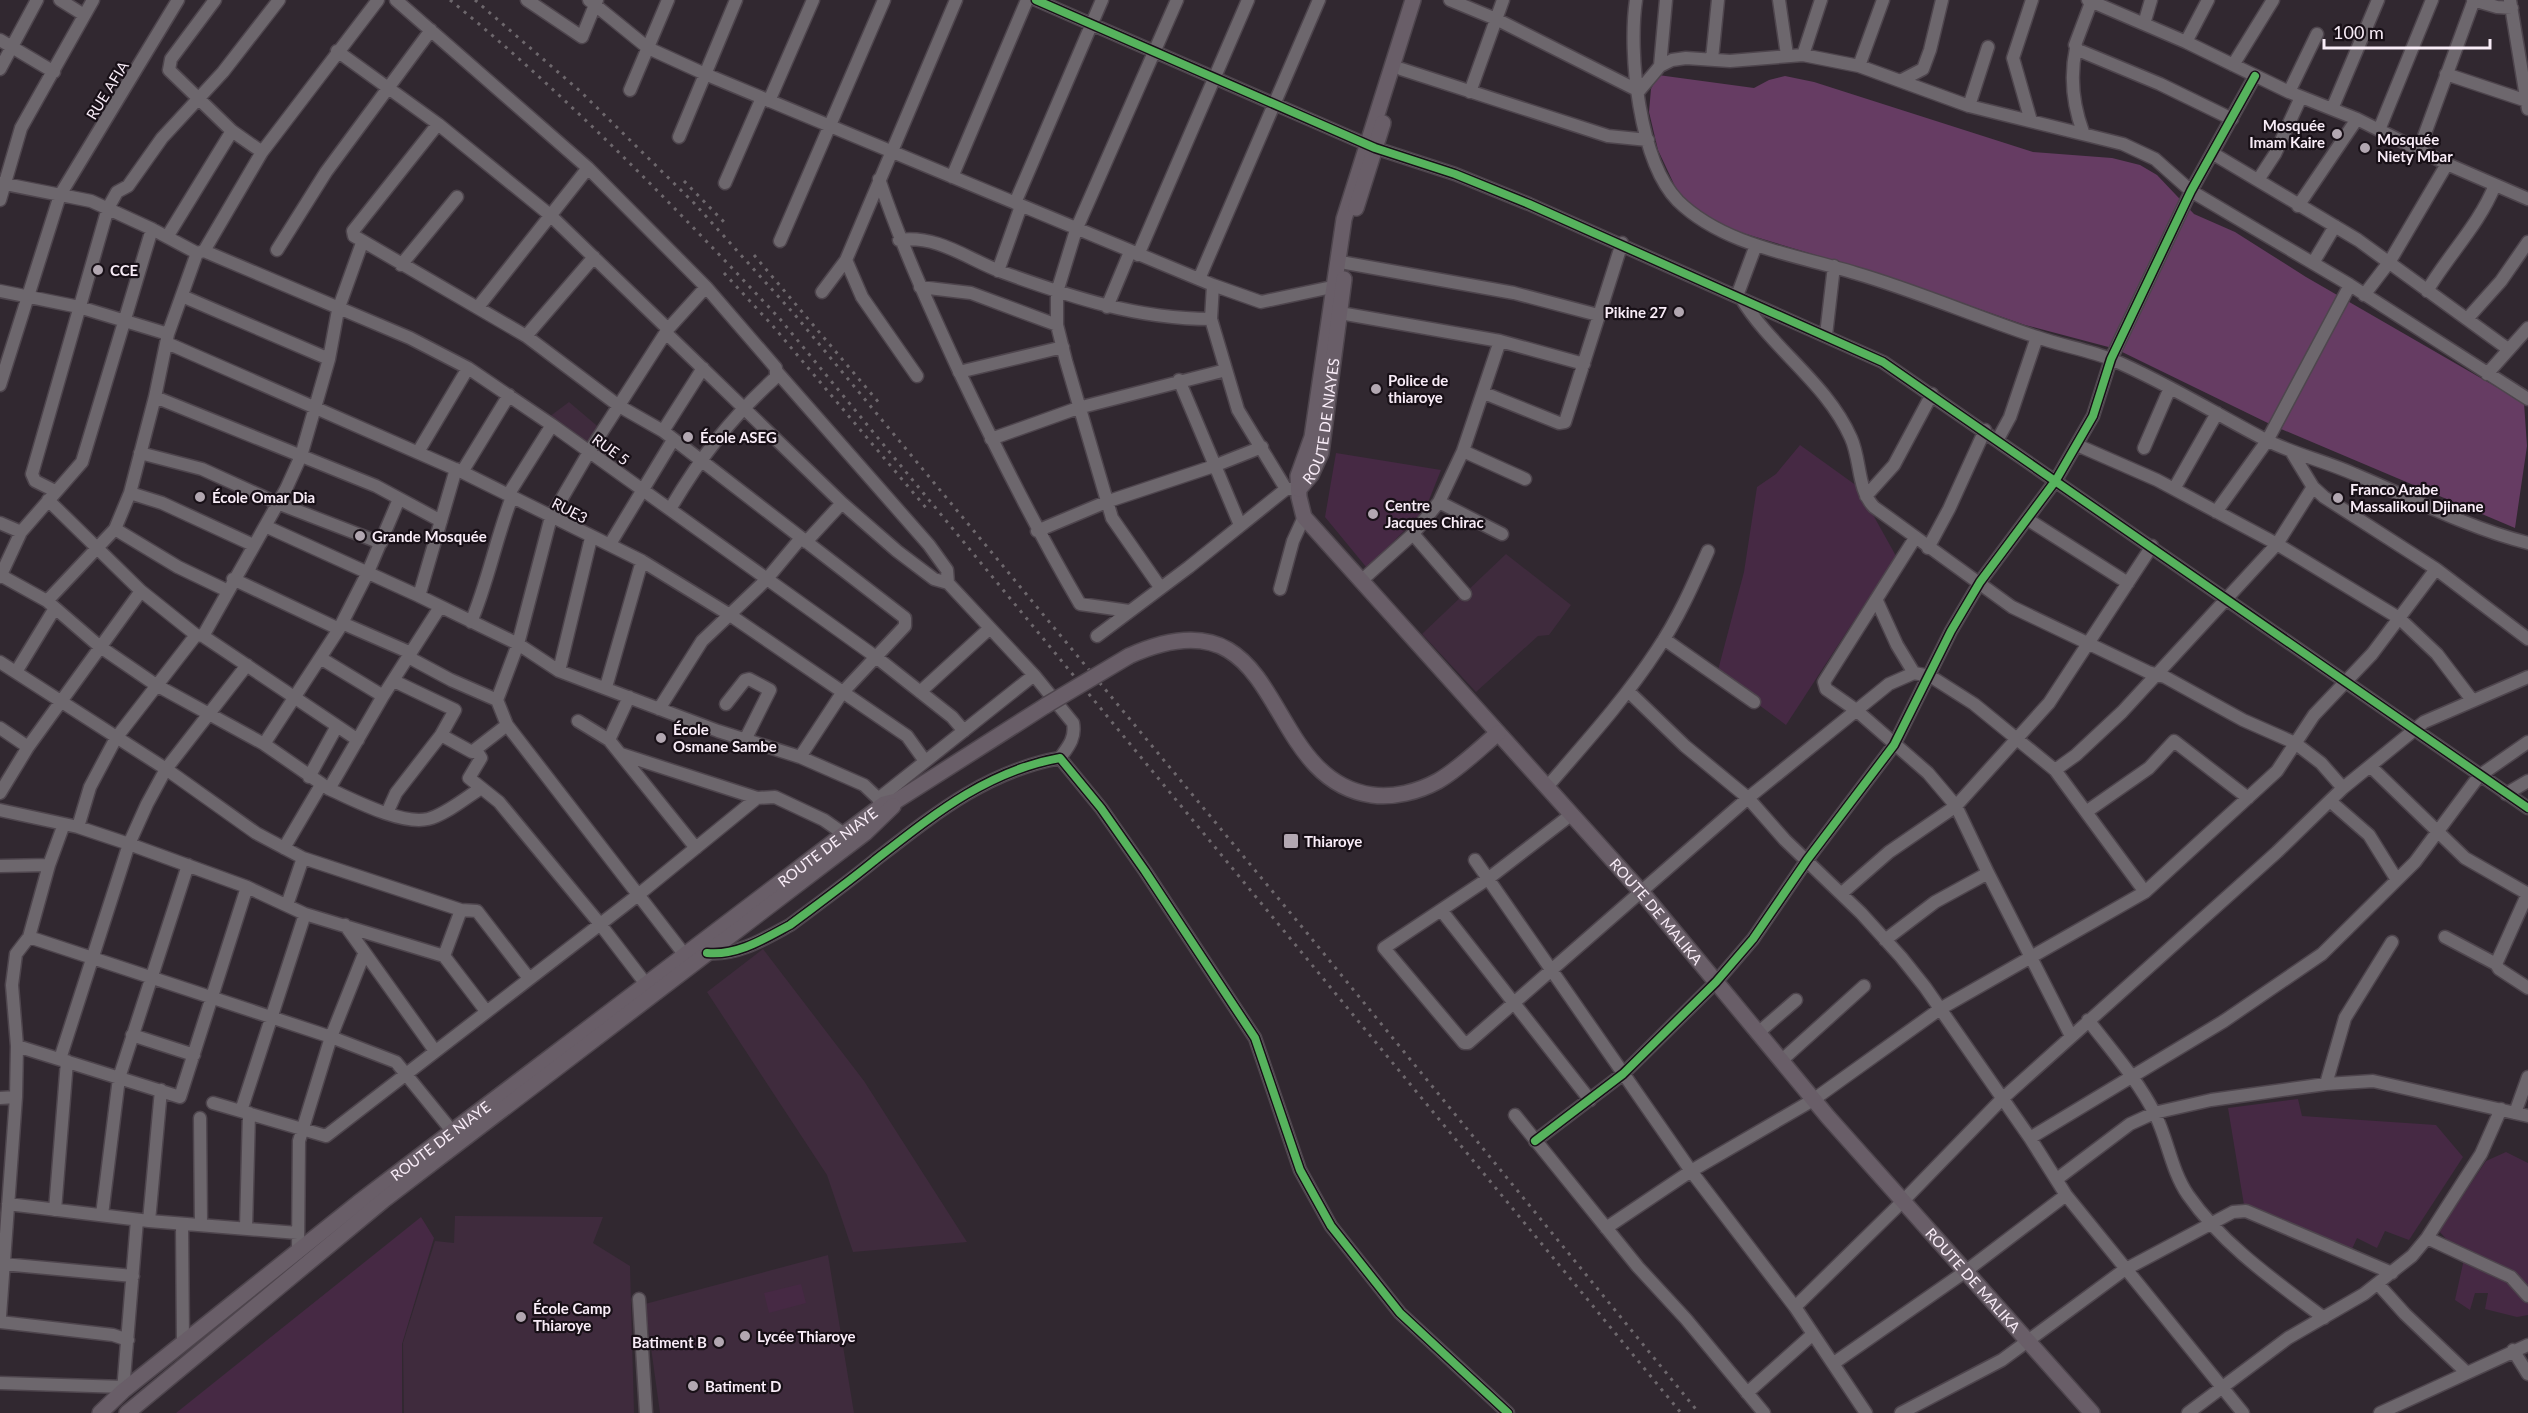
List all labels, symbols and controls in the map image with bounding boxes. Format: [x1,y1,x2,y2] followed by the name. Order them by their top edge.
[2324,12,2490,50] scale bar
[2333,21,2384,43] text: 100 m
[82,57,132,122] street label: RUE AFIA
[2249,116,2325,151] place label: Mosquée Imam Kaire
[2330,127,2344,141] marker: Mosquée Imam Kaire
[2377,130,2453,165] place label: Mosquée Niety Mbar
[2358,141,2372,155] marker: Mosquée Niety Mbar
[110,261,139,279] place label: CCE
[91,263,105,277] marker: CCE
[1605,303,1667,321] place label: Pikine 27
[1672,305,1686,319] marker: Pikine 27
[1298,357,1342,488] street label: ROUTE DE NIAYES
[1388,371,1448,406] place label: Police de thiaroye
[1369,382,1383,396] marker: Police de thiaroye
[700,428,777,446] place label: École ASEG
[589,429,633,469] street label: RUE 5
[681,430,695,444] marker: École ASEG
[2350,480,2483,515] place label: Franco Arabe Massalikoul Djinane
[212,488,315,506] place label: École Omar Dia
[193,490,207,504] marker: École Omar Dia
[2331,491,2345,505] marker: Franco Arabe Massalikoul Djinane
[549,493,591,527] street label: RUE3
[1385,496,1484,531] place label: Centre Jacques Chirac
[1366,507,1380,521] marker: Centre Jacques Chirac
[372,527,487,545] place label: Grande Mosquée
[353,529,367,543] marker: Grande Mosquée
[673,720,777,755] place label: École Osmane Sambe
[654,731,668,745] marker: École Osmane Sambe
[774,803,881,890] street label: ROUTE DE NIAYE
[1282,832,1300,850] marker: Thiaroye
[1304,832,1362,850] place label: Thiaroye
[1606,855,1707,969] street label: ROUTE DE MALIKA
[387,1097,494,1184] street label: ROUTE DE NIAYE
[1922,1224,2025,1336] street label: ROUTE DE MALIKA
[533,1299,611,1334] place label: École Camp Thiaroye
[514,1310,528,1324] marker: École Camp Thiaroye
[757,1327,856,1345] place label: Lycée Thiaroye
[738,1329,752,1343] marker: Lycée Thiaroye
[632,1333,707,1351] place label: Batiment B
[712,1335,726,1349] marker: Batiment B
[705,1377,781,1395] place label: Batiment D
[686,1379,700,1393] marker: Batiment D

